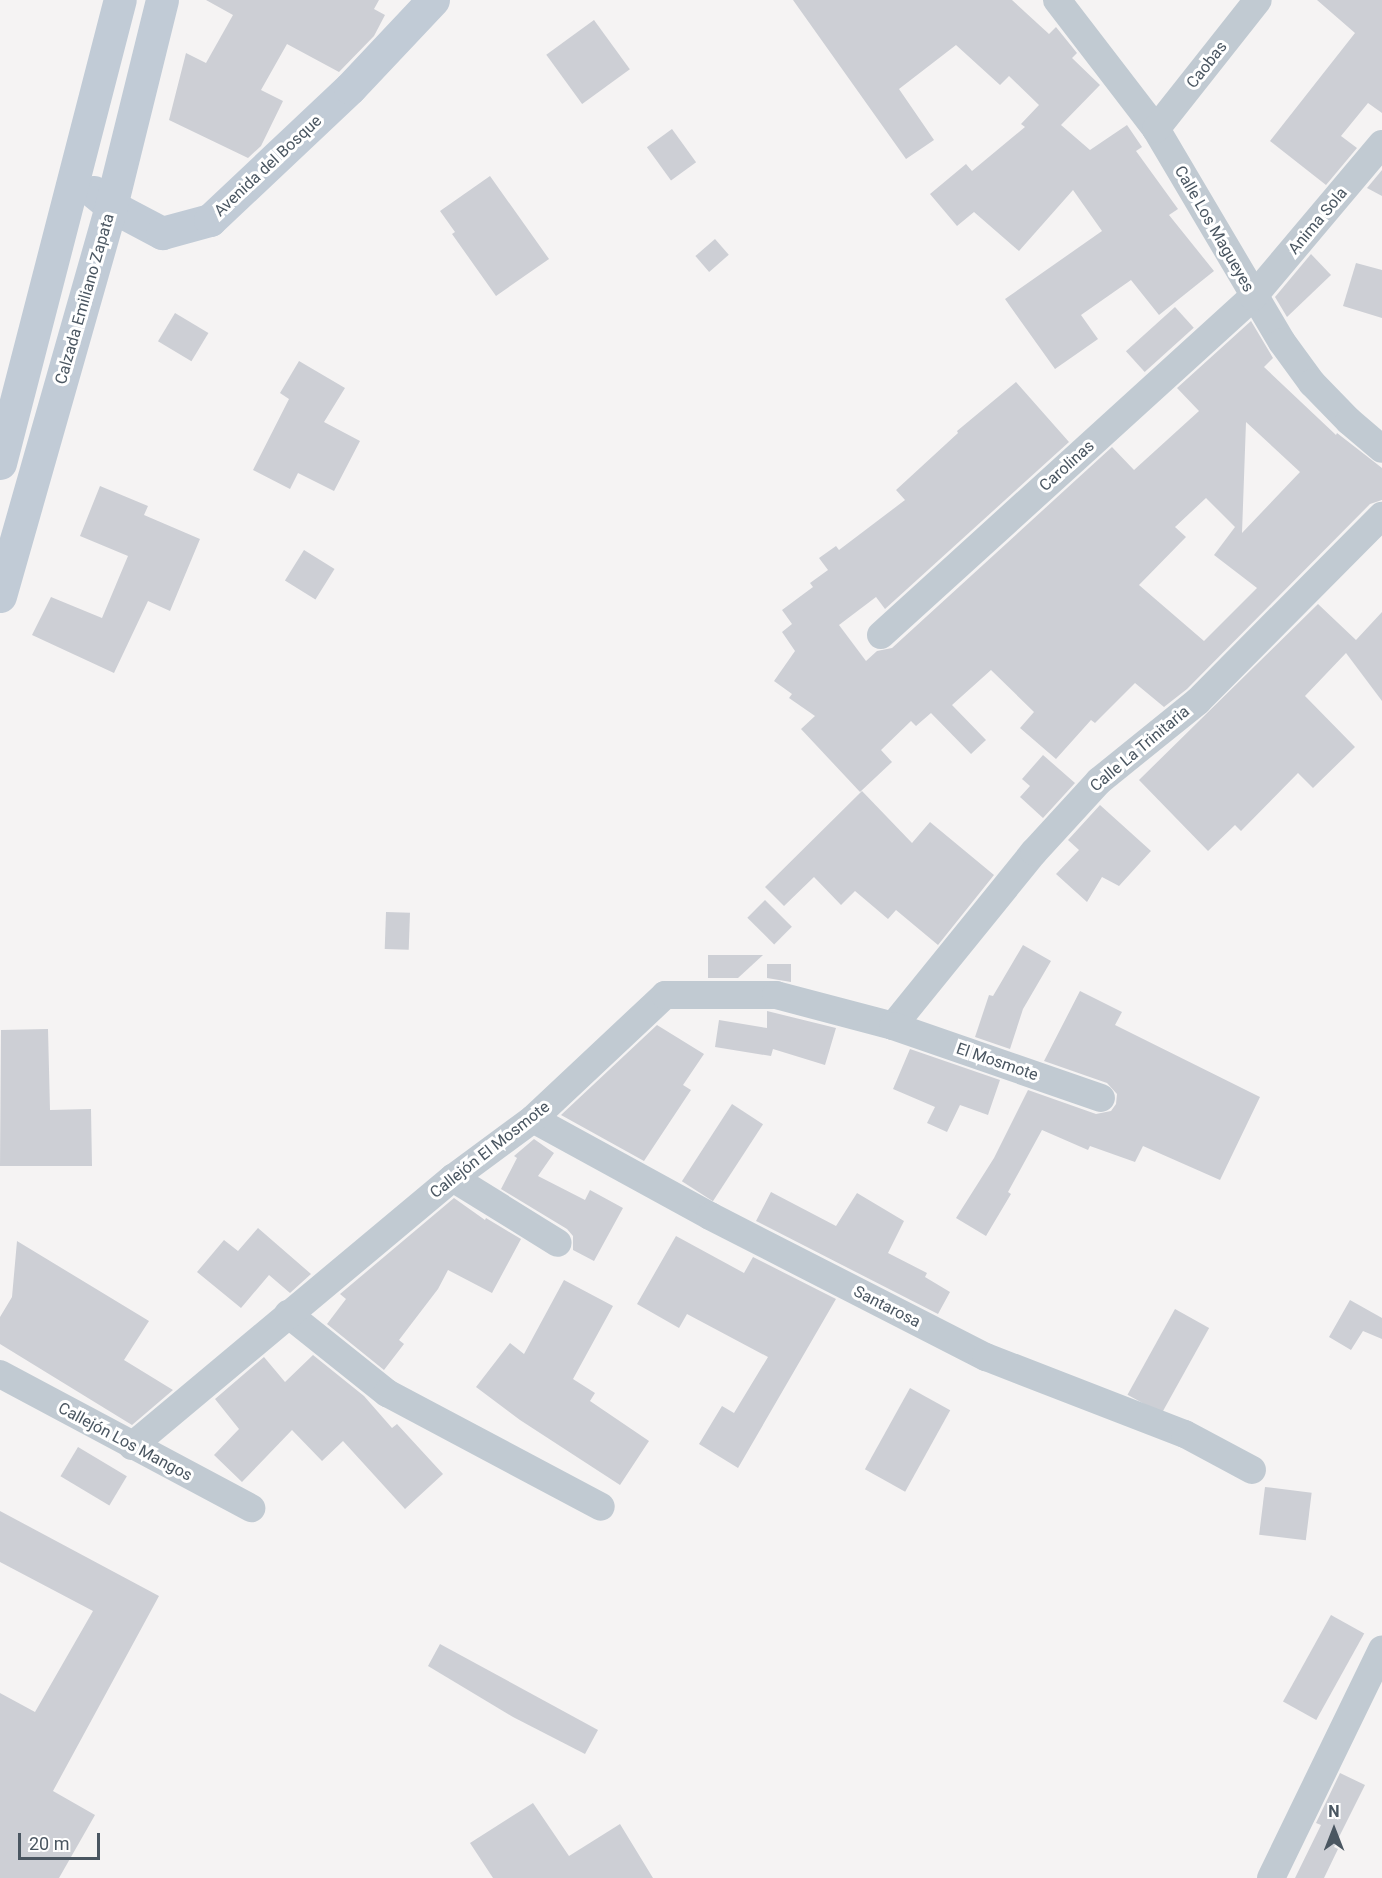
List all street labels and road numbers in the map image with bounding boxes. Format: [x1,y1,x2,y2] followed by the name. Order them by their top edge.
[1183,38,1231,92] street label: Caobas
[210,111,326,221] street label: Avenida del Bosque
[1170,163,1258,295] street label: Calle Los Magueyes
[1285,184,1351,258] street label: Anima Sola
[51,211,119,387] street label: Calzada Emiliano Zapata
[1036,436,1098,496] street label: Carolinas
[1086,702,1194,796] street label: Calle La Trinitaria
[954,1039,1040,1085] street label: El Mosmote
[426,1097,554,1203] street label: Callejón El Mosmote
[850,1282,924,1332] street label: Santarosa
[55,1399,195,1485] street label: Callejón Los Mangos

